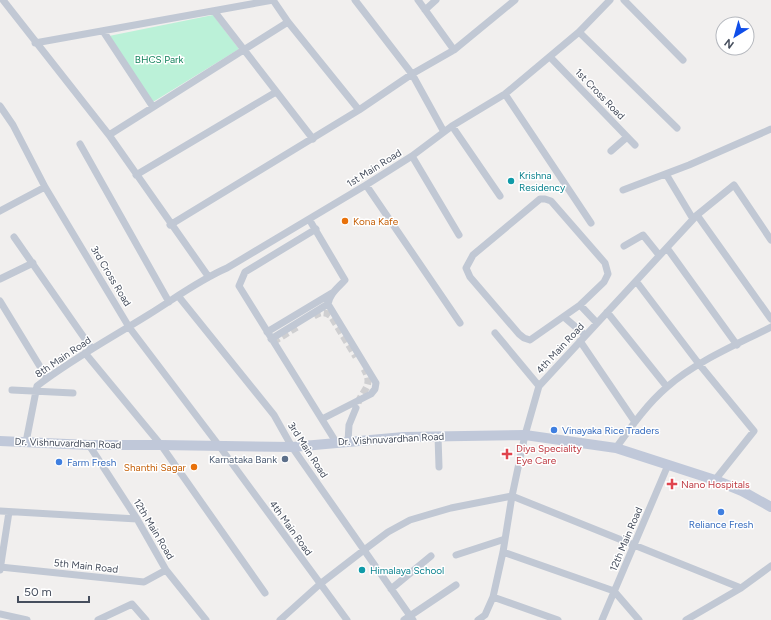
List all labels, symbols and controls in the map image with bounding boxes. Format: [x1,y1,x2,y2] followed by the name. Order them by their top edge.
[715,16,755,56] north arrow
[722,36,737,51] text: N
[135,53,183,66] park label: BHCS Park
[572,66,628,122] street label: 1st Cross Road
[344,146,404,190] street label: 1st Main Road
[519,169,566,194] place label: Krishna Residency
[506,176,516,186] marker: Krishna Residency
[353,215,399,228] place label: Kona Kafe
[340,216,350,226] marker: Kona Kafe
[88,243,134,309] street label: 3rd Cross Road
[533,320,587,376] street label: 4th Main Road
[32,333,94,381] street label: 8th Main Road
[285,420,331,481] street label: 3rd Main Road
[562,424,660,437] place label: Vinayaka Rice Traders
[549,425,559,435] marker: Vinayaka Rice Traders
[337,430,445,448] street label: Dr. Vishnuvardhan Road
[14,435,122,451] street label: Dr. Vishnuvardhan Road
[516,442,583,467] place label: Diya Speciality Eye Care
[501,448,513,460] marker: Diya Speciality Eye Care
[209,453,277,466] place label: Karnataka Bank
[280,454,290,464] marker: Karnataka Bank
[67,456,117,469] place label: Farm Fresh
[54,457,64,467] marker: Farm Fresh
[124,461,187,474] place label: Shanthi Sagar
[189,462,199,472] marker: Shanthi Sagar
[666,478,678,490] marker: Nano Hospitals
[681,478,750,491] place label: Nano Hospitals
[131,496,177,562] street label: 12th Main Road
[267,498,315,558] street label: 4th Main Road
[607,505,645,573] street label: 12th Main Road
[716,507,726,517] marker: Reliance Fresh
[689,518,754,531] place label: Reliance Fresh
[53,556,119,576] street label: 5th Main Road
[370,564,444,577] place label: Himalaya School
[357,565,367,575] marker: Himalaya School
[18,578,89,604] scale bar
[24,585,52,599] text: 50 m

